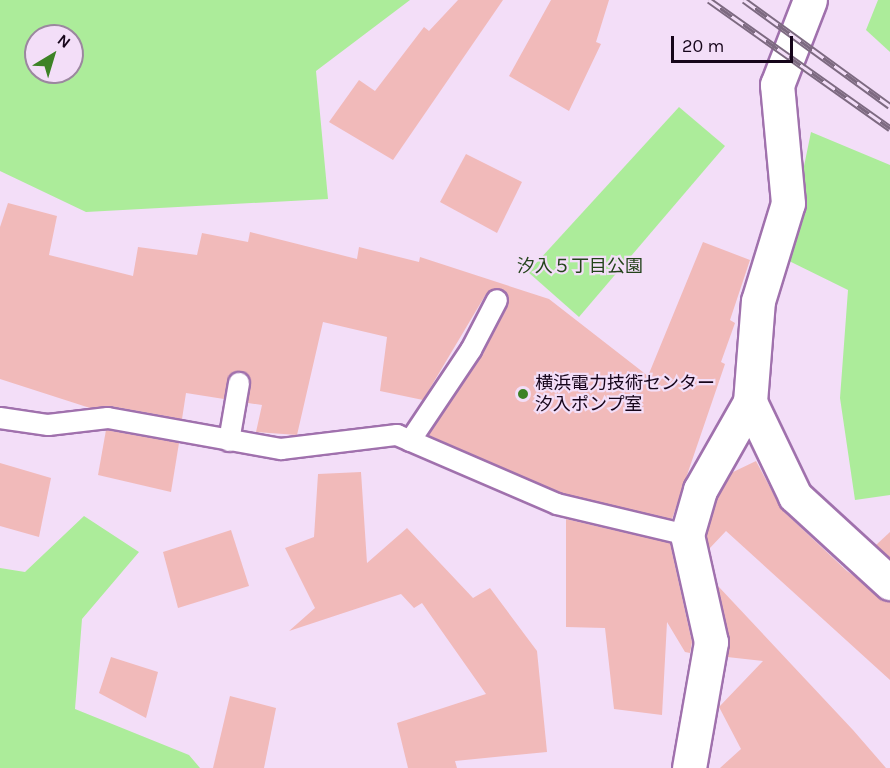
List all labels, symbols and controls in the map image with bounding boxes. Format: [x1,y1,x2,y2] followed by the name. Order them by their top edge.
[24,24,84,84] north arrow
[674,24,796,62] scale bar
[54,30,75,52] text: N
[682,35,724,57] text: 20 m
[517,255,643,277] park label: 汐入５丁目公園
[535,373,715,416] place label: 横浜電力技術センター 汐入ポンプ室
[516,387,530,401] marker: 横浜電力技術センター 汐入ポンプ室

